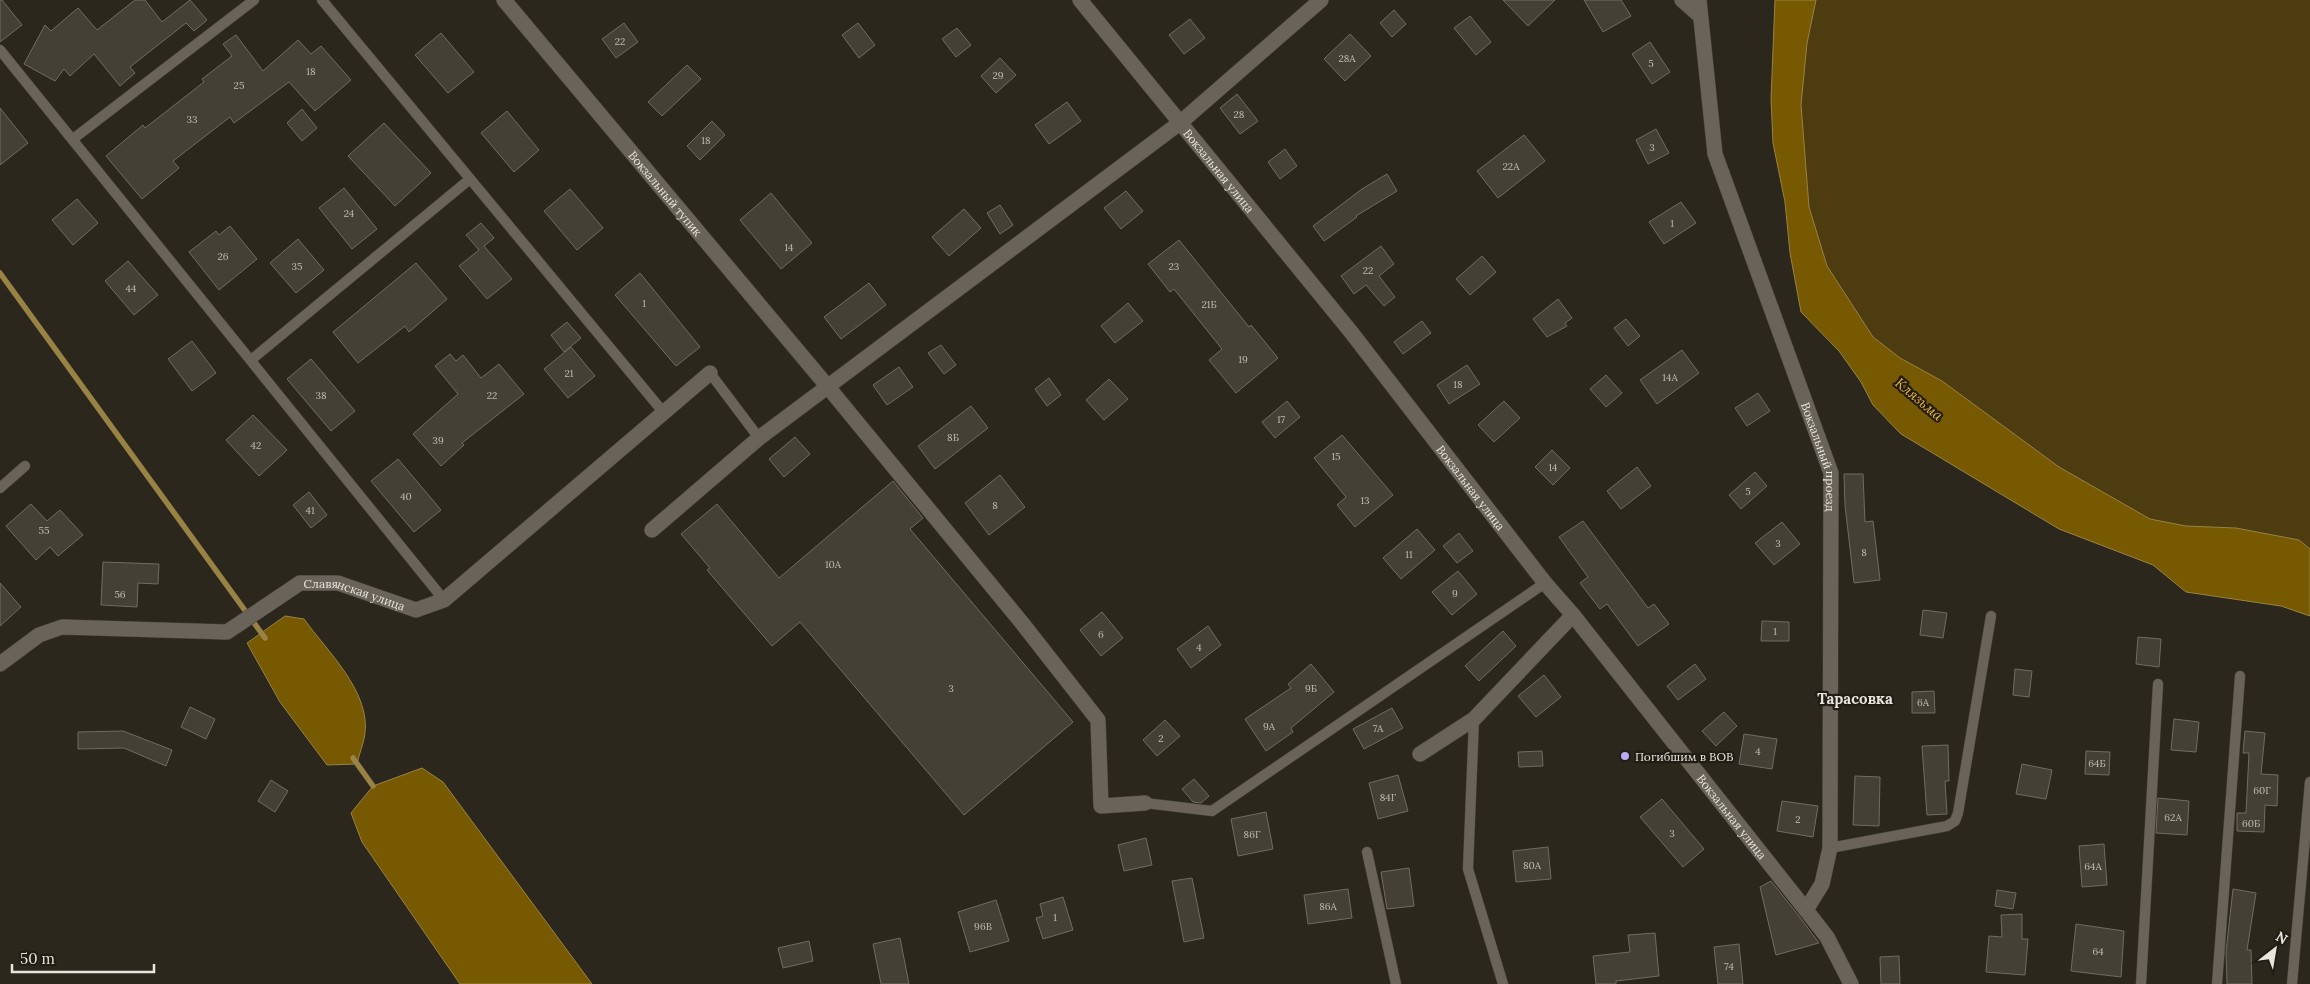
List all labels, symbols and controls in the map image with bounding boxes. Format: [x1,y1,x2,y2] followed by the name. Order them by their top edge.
[615,35,625,48] house number: 22
[1338,52,1356,65] house number: 28А
[1648,57,1654,70] house number: 5
[306,65,316,78] house number: 18
[992,69,1004,82] house number: 29
[234,79,244,92] house number: 25
[1234,108,1245,121] house number: 28
[186,113,198,126] house number: 33
[1180,125,1258,215] street label: Вокзальная улица
[701,134,711,147] house number: 18
[1649,141,1655,154] house number: 3
[626,148,706,239] street label: Вокзальный тупик
[1503,160,1520,173] house number: 22А
[344,207,355,220] house number: 24
[1670,217,1674,230] house number: 1
[784,241,794,254] house number: 14
[217,250,229,263] house number: 26
[291,260,303,273] house number: 35
[1169,260,1180,273] house number: 23
[1363,264,1373,277] house number: 22
[126,282,137,295] house number: 44
[642,297,646,310] house number: 1
[1201,298,1217,311] house number: 21Б
[1238,353,1248,366] house number: 19
[564,367,574,380] house number: 21
[1662,371,1678,384] house number: 14А
[1891,374,1947,424] water label: Клязьма
[1453,378,1463,391] house number: 18
[315,389,327,402] house number: 38
[487,389,497,402] house number: 22
[1798,400,1839,512] street label: Вокзальный проезд
[1277,413,1286,426] house number: 17
[947,431,959,444] house number: 8Б
[432,434,444,447] house number: 39
[251,439,261,452] house number: 42
[1433,442,1509,533] street label: Вокзальная улица
[1331,450,1341,463] house number: 15
[1548,461,1558,474] house number: 14
[1745,485,1751,498] house number: 5
[400,490,412,503] house number: 40
[1360,494,1370,507] house number: 13
[992,499,998,512] house number: 8
[305,504,315,517] house number: 41
[39,524,49,537] house number: 55
[1775,537,1781,550] house number: 3
[1861,546,1867,559] house number: 8
[1405,548,1413,561] house number: 11
[825,558,842,571] house number: 10А
[303,576,407,613] street label: Славянская улица
[1452,587,1458,600] house number: 9
[114,588,126,601] house number: 56
[1773,625,1777,638] house number: 1
[1098,628,1104,641] house number: 6
[1196,641,1202,654] house number: 4
[948,682,954,695] house number: 3
[1305,682,1317,695] house number: 9Б
[1817,689,1893,708] district label: Тарасовка
[1917,696,1930,709] house number: 6А
[1263,720,1276,733] house number: 9А
[1373,722,1384,735] house number: 7А
[1158,732,1164,745] house number: 2
[1755,745,1761,758] house number: 4
[1635,749,1733,764] place label: Погибшим в ВОВ
[1619,750,1631,762] marker: Погибшим в ВОВ
[2088,757,2106,770] house number: 64Б
[1694,771,1770,862] street label: Вокзальная улица
[2253,784,2271,797] house number: 60Г
[1380,791,1397,804] house number: 84Г
[2164,811,2182,824] house number: 62А
[1795,813,1801,826] house number: 2
[2242,817,2260,830] house number: 60Б
[1669,827,1675,840] house number: 3
[1244,828,1261,841] house number: 86Г
[1523,859,1542,872] house number: 80А
[2084,860,2102,873] house number: 64А
[1319,900,1338,913] house number: 86А
[1053,911,1057,924] house number: 1
[974,920,992,933] house number: 96В
[2250,924,2300,974] north arrow
[2272,927,2291,948] text: N
[12,942,155,974] scale bar
[2092,945,2104,958] house number: 64
[20,949,55,968] text: 50 m
[1724,960,1735,973] house number: 74

